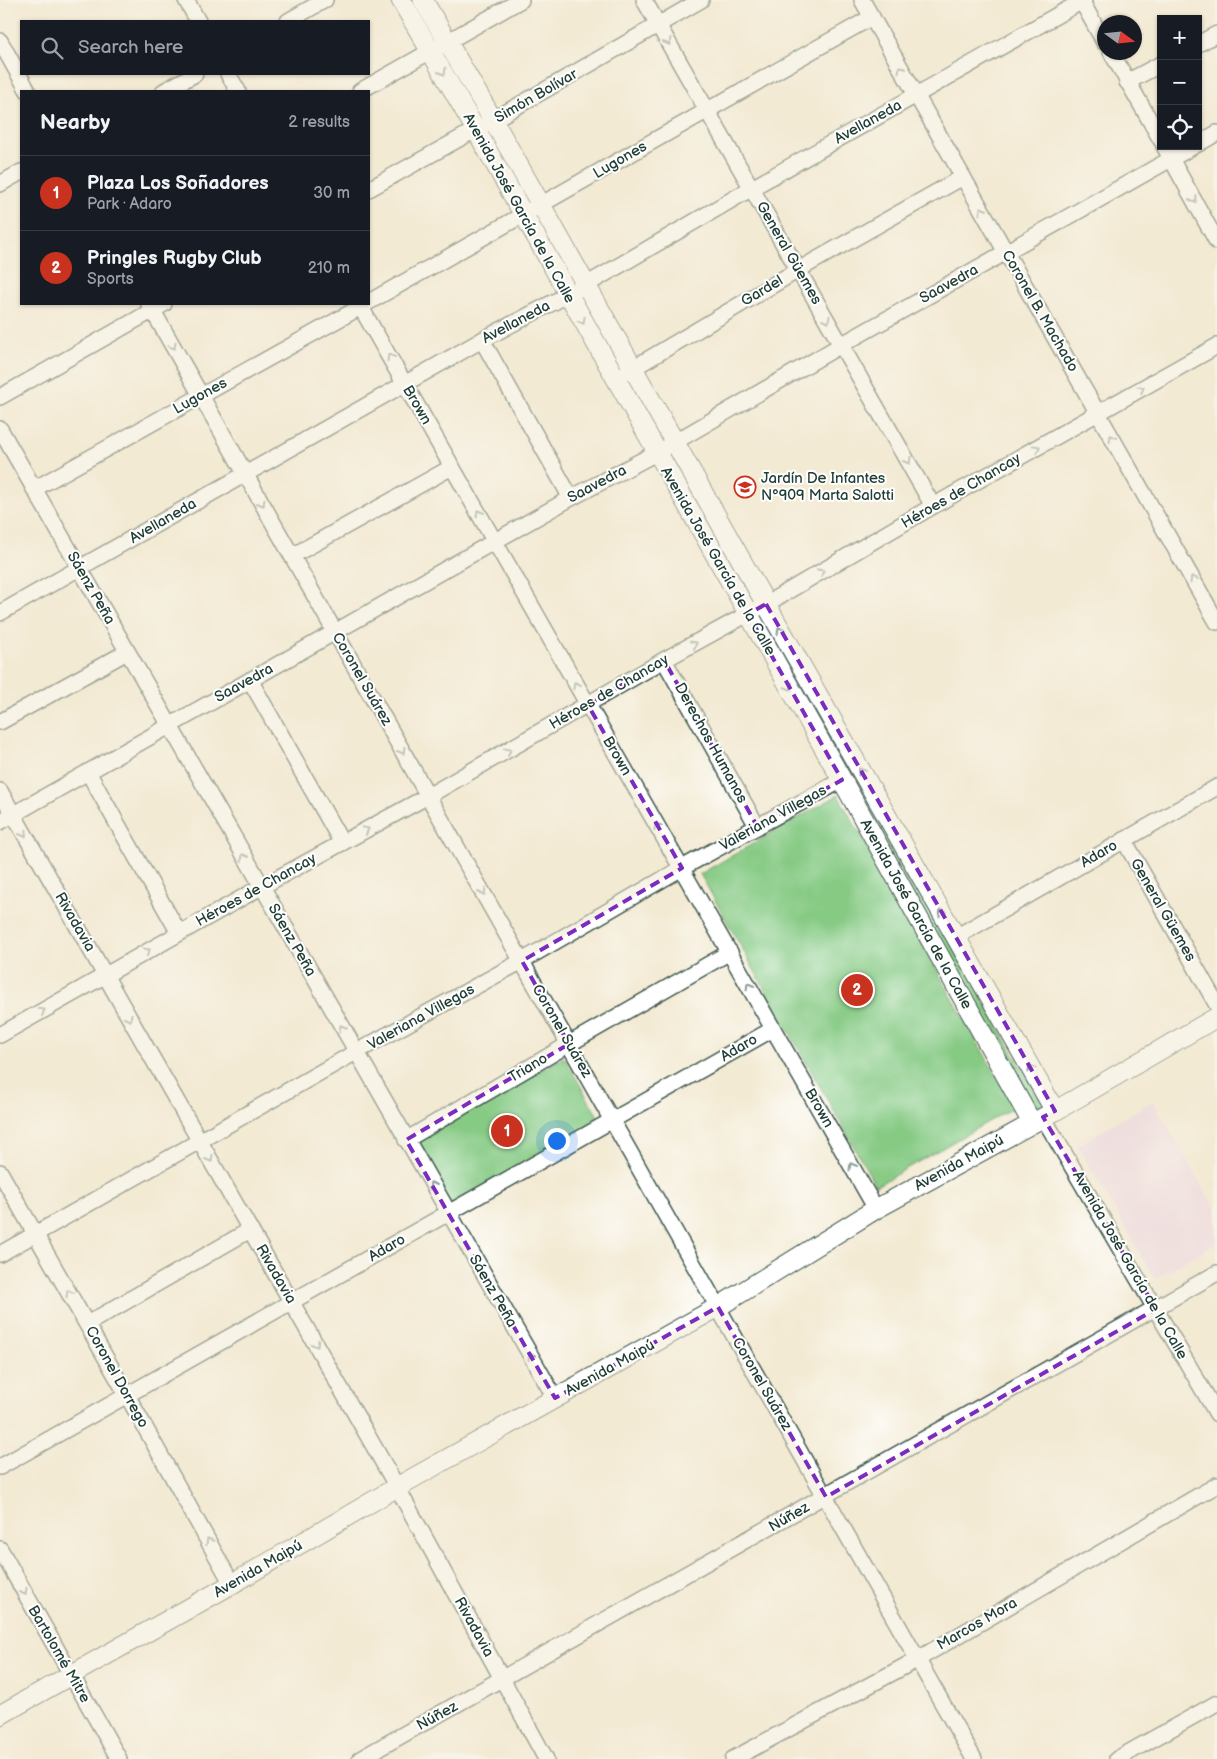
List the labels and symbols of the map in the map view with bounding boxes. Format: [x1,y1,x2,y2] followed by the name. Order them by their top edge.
[1097,15,1142,60] north arrow
[662,37,672,46] one-way arrow
[491,64,581,127] street label: Simón Bolívar
[898,65,908,74] one-way arrow
[437,67,447,76] one-way arrow
[831,96,905,148] street label: Avellaneda
[459,110,579,306] street label: Avenida José García de la Calle
[590,137,651,183] street label: Lugones
[1188,195,1198,204] one-way arrow
[752,198,826,308] street label: General Güemes
[978,206,988,215] one-way arrow
[997,247,1083,375] street label: Coronel B. Machado
[916,260,982,308] street label: Saavedra
[738,271,786,311] street label: Gardel
[479,296,553,348] street label: Avellaneda
[821,315,831,324] one-way arrow
[576,316,586,325] one-way arrow
[167,341,177,350] one-way arrow
[386,353,396,362] one-way arrow
[170,373,231,419] street label: Lugones
[398,382,436,428] street label: Brown
[1135,386,1144,396] one-way arrow
[1109,435,1119,444] one-way arrow
[1032,444,1041,454] one-way arrow
[898,449,1024,533] street label: Héroes de Chancay
[901,456,911,465] one-way arrow
[564,461,630,507] street label: Saavedra
[656,463,780,659] street label: Avenida José García de la Calle
[761,469,894,505] place label: Jardín De Infantes Nº909 Marta Salotti
[733,475,757,499] school or university icon: Jardín De Infantes Nº909 Marta Salotti
[126,494,200,548] street label: Avellaneda
[255,497,265,506] one-way arrow
[475,509,485,518] one-way arrow
[63,548,119,628] street label: Sáenz Peña
[815,569,824,579] one-way arrow
[1189,576,1199,585] one-way arrow
[777,626,787,635] one-way arrow
[328,629,397,730] street label: Coronel Suárez
[689,640,698,650] one-way arrow
[546,650,672,734] street label: Héroes de Chancay
[211,659,277,707] street label: Saavedra
[670,680,752,807] street label: Derechos Humanos
[573,681,583,690] one-way arrow
[783,682,793,691] one-way arrow
[598,733,636,779] street label: Brown
[396,745,406,754] one-way arrow
[502,747,511,757] one-way arrow
[857,767,867,776] one-way arrow
[716,780,830,855] street label: Valeriana Villegas
[856,816,976,1012] street label: Avenida José García de la Calle
[654,822,664,831] one-way arrow
[361,826,370,836] one-way arrow
[18,828,28,837] one-way arrow
[1077,836,1121,872] street label: Adaro
[192,849,320,931] street label: Héroes de Chancay
[241,853,251,862] one-way arrow
[1126,855,1200,965] street label: General Güemes
[476,887,486,896] one-way arrow
[50,889,100,955] street label: Rivadavia
[264,900,320,980] street label: Sáenz Peña
[938,908,948,917] one-way arrow
[142,947,151,957] one-way arrow
[841,971,873,1009] pin: 2
[364,979,478,1054] street label: Valeriana Villegas
[528,981,597,1082] street label: Coronel Suárez
[745,983,755,992] one-way arrow
[37,1007,46,1017] one-way arrow
[123,1012,133,1021] one-way arrow
[339,1025,349,1034] one-way arrow
[717,1030,761,1066] street label: Adaro
[505,1049,551,1087] street label: Triano
[1027,1065,1037,1074] one-way arrow
[800,1085,838,1131] street label: Brown
[491,1112,523,1150] pin: 1
[544,1128,570,1154] your location
[911,1131,1007,1195] street label: Avenida Maipú
[203,1153,213,1162] one-way arrow
[848,1163,858,1172] one-way arrow
[1068,1167,1192,1363] street label: Avenida José García de la Calle
[428,1181,438,1190] one-way arrow
[365,1230,409,1266] street label: Adaro
[251,1241,301,1307] street label: Rivadavia
[465,1251,521,1331] street label: Sáenz Peña
[65,1289,75,1298] one-way arrow
[81,1323,153,1431] street label: Coronel Dorrego
[728,1334,797,1435] street label: Coronel Suárez
[562,1336,658,1400] street label: Avenida Maipú
[309,1339,319,1348] one-way arrow
[527,1352,537,1361] one-way arrow
[765,1497,814,1536] street label: Núñez
[210,1536,306,1602] street label: Avenida Maipú
[205,1538,215,1547] one-way arrow
[18,1586,28,1595] one-way arrow
[933,1593,1021,1655] street label: Marcos Mora
[450,1594,498,1660] street label: Rivadavia
[23,1602,95,1706] street label: Bartolomé Mitre
[413,1697,462,1735] street label: Núñez

